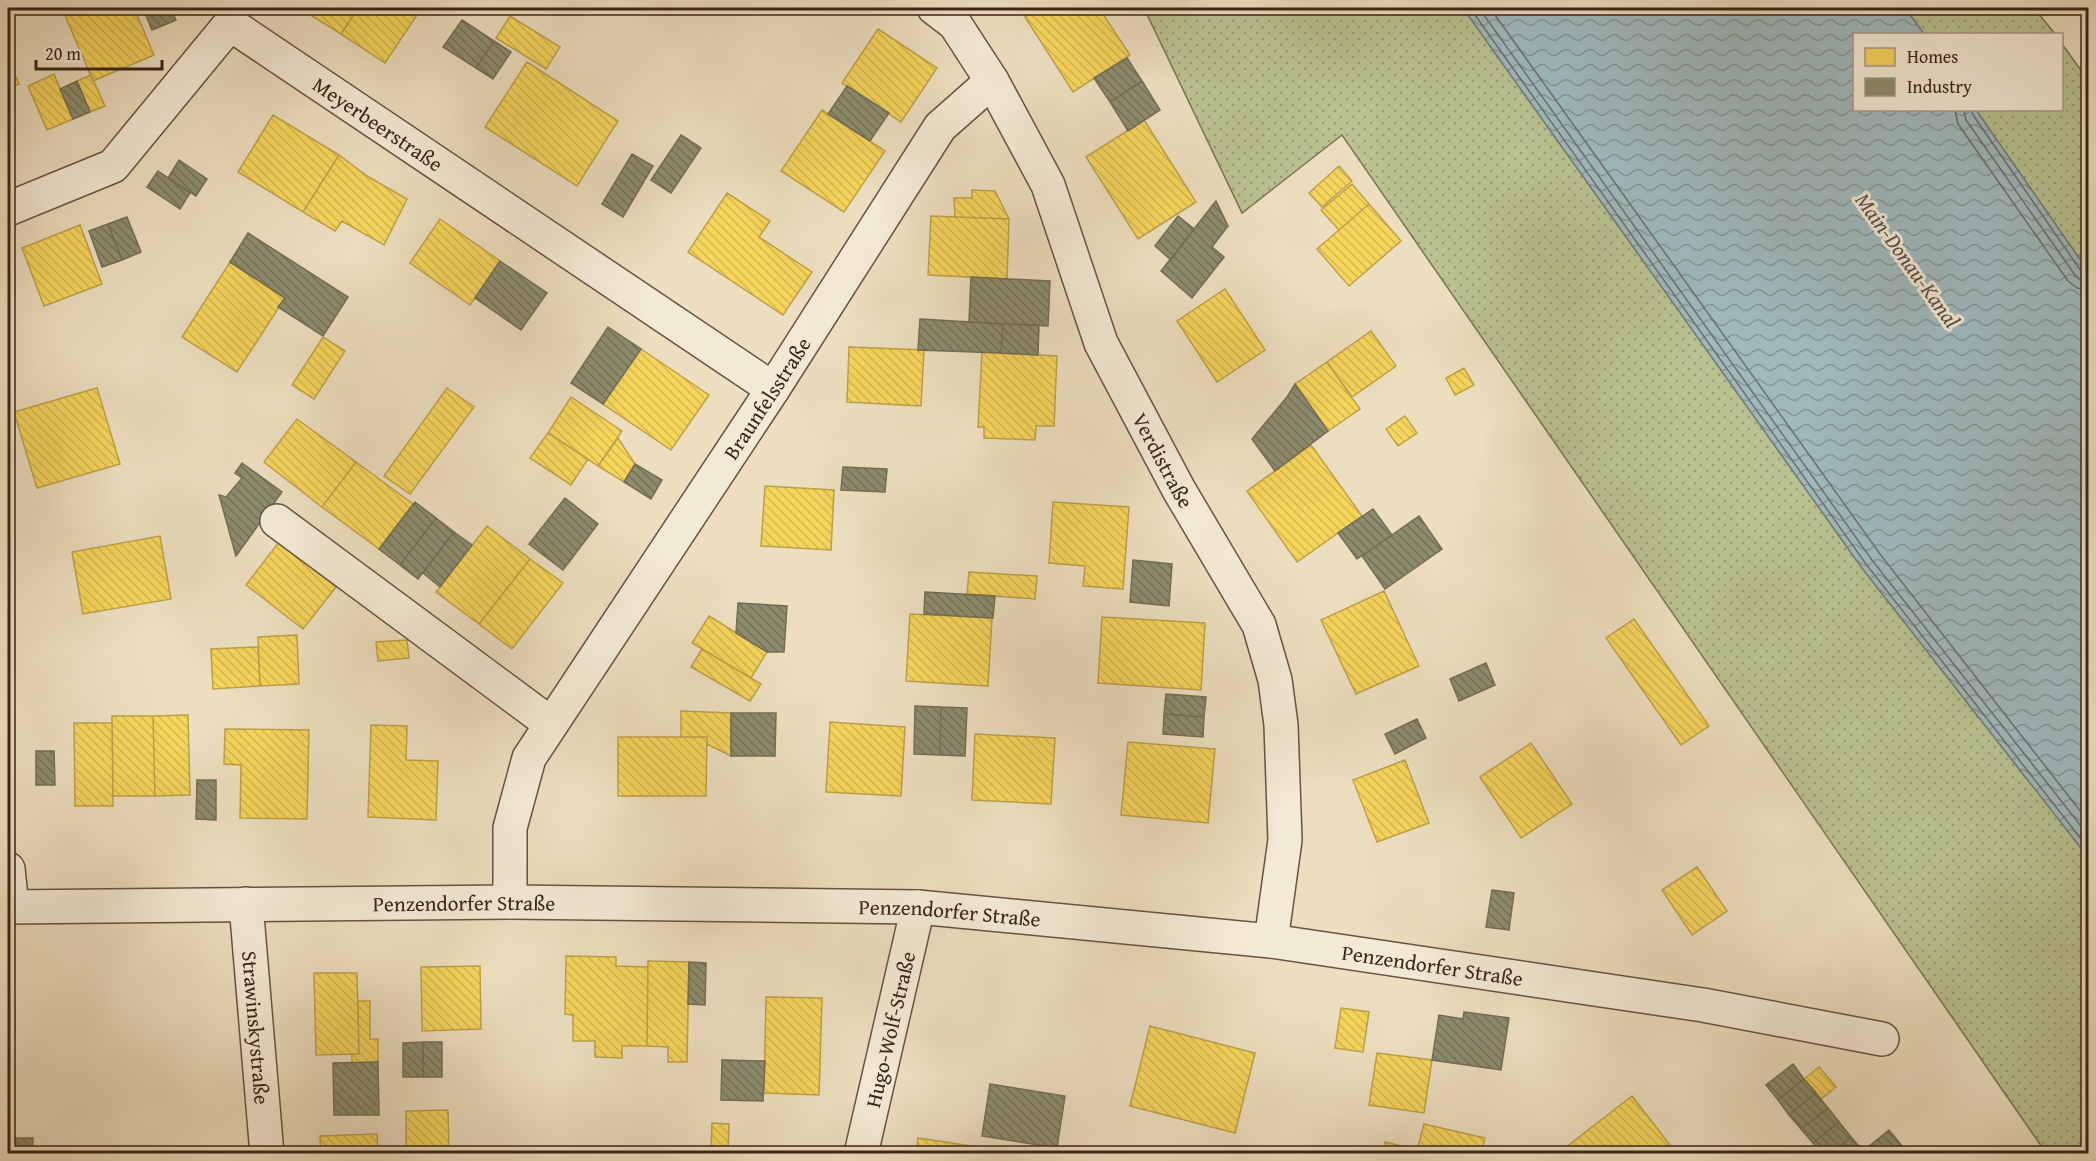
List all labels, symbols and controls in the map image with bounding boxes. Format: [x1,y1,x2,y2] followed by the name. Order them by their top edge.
[36,33,162,71] scale bar
[1853,33,2063,111] legend
[45,40,81,67] text: 20 m
[1907,43,1958,70] text: Homes
[307,69,450,179] street label: Meyerbeerstraße
[1907,73,1972,100] text: Industry
[1848,186,1968,334] water label: Main-Donau-Kanal
[715,330,818,465] street label: Braunfelsstraße
[1125,407,1202,514] street label: Verdistraße
[373,886,556,919] street label: Penzendorfer Straße
[858,891,1042,934] street label: Penzendorfer Straße
[1340,936,1525,994] street label: Penzendorfer Straße
[857,948,923,1111] street label: Hugo-Wolf-Straße
[234,949,278,1106] street label: Strawinskystraße

